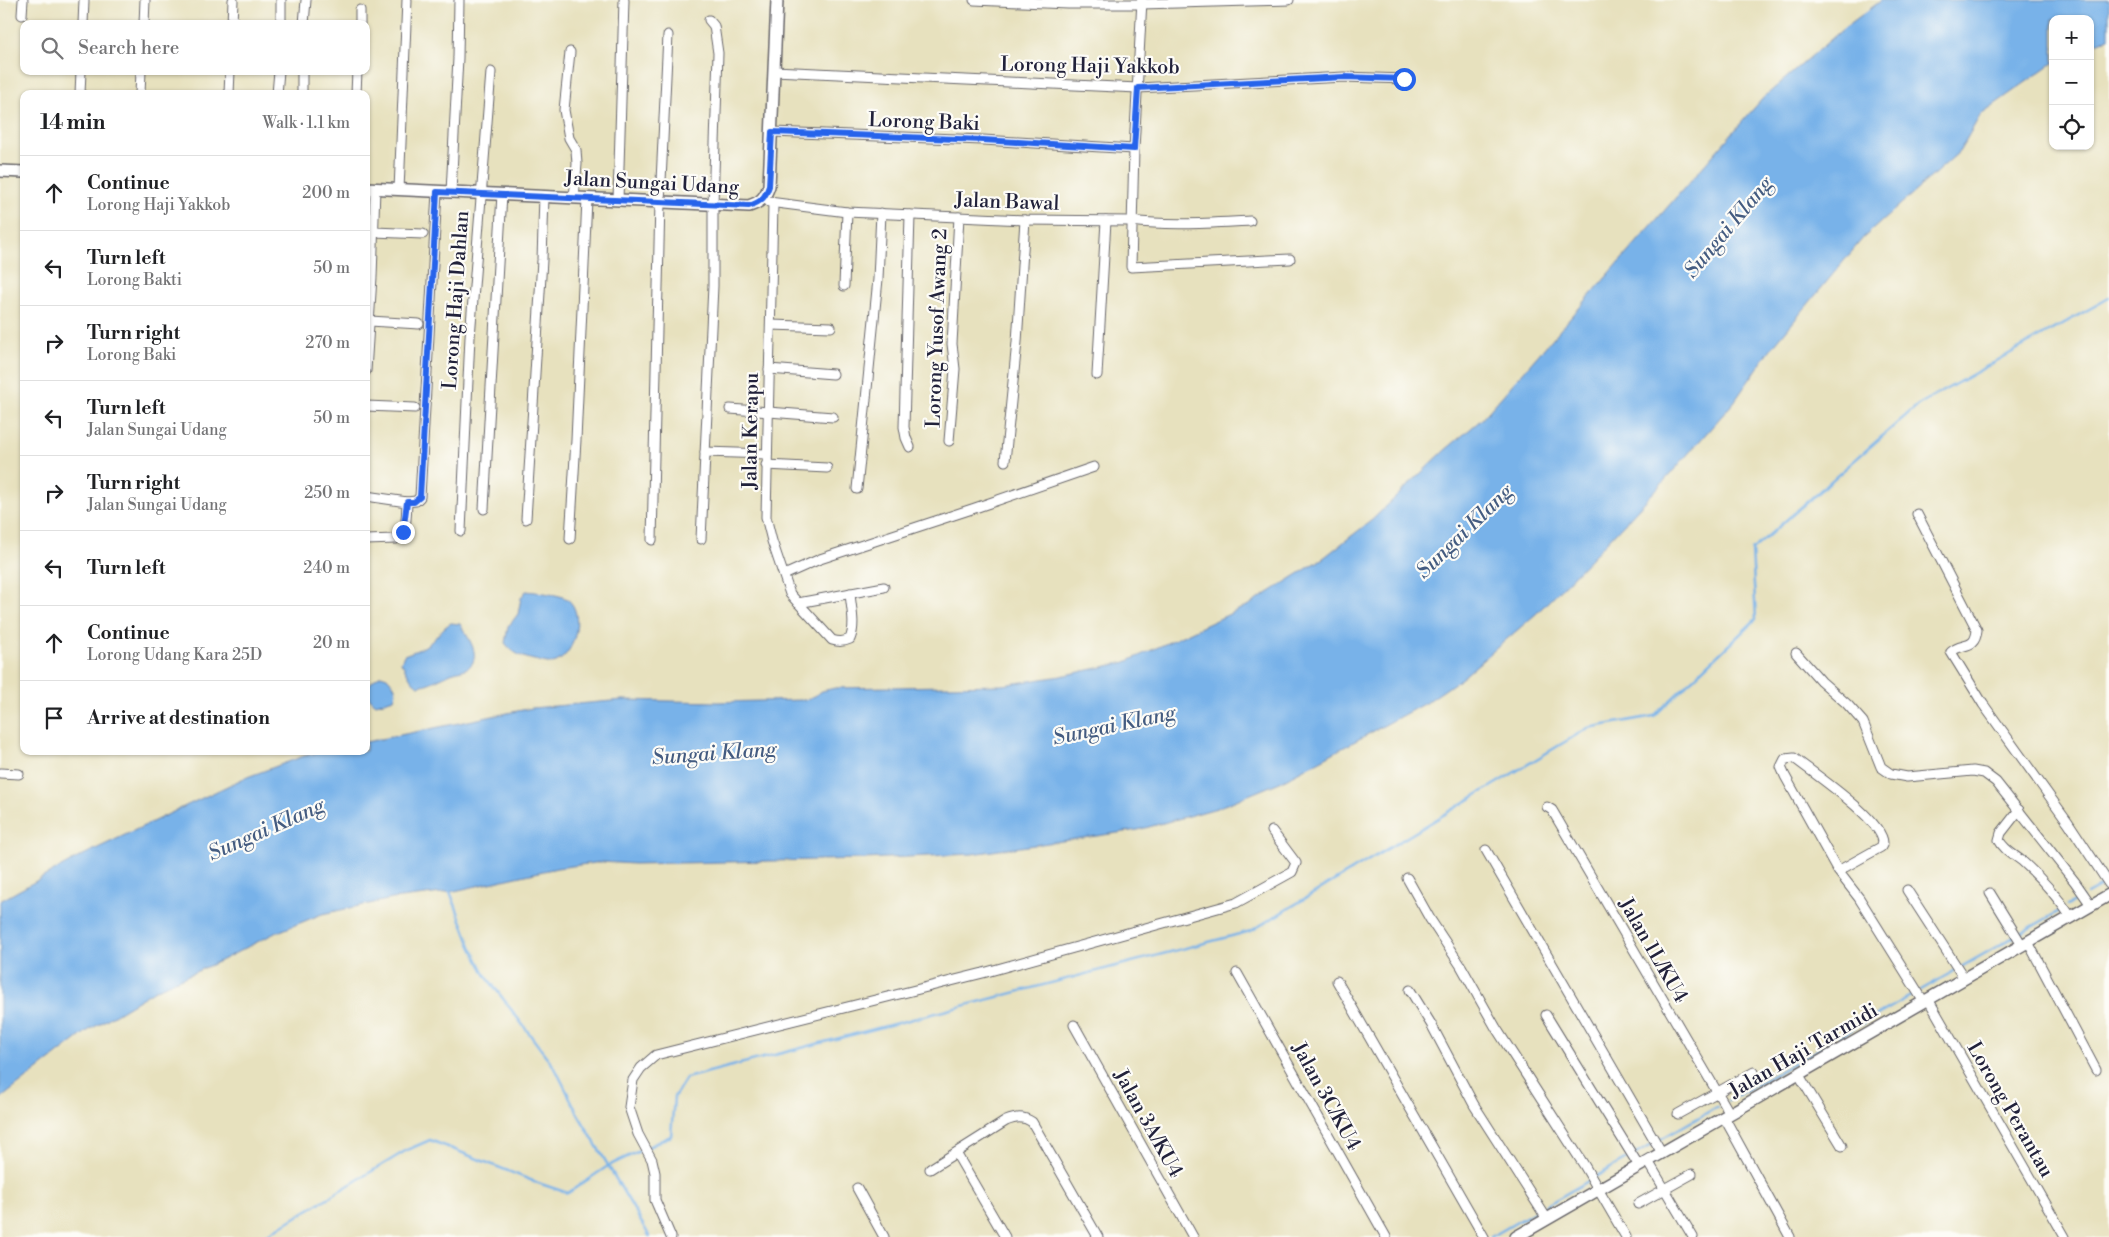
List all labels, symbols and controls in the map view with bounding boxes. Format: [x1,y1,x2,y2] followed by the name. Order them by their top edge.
[2049,15,2094,150] map controls
[2049,15,2094,60] button: +
[20,20,370,75] search box
[38,34,66,62] icon: search
[78,36,179,60] text: Search here
[1000,52,1180,81] street label: Lorong Haji Yakkob
[2049,60,2094,105] button: −
[1393,68,1416,91] route start
[2049,105,2094,150] button: locate
[868,108,981,137] street label: Lorong Baki
[40,110,105,136] text: 14 min
[262,113,350,133] text: Walk · 1.1 km
[563,166,741,201] street label: Jalan Sungai Udang
[87,171,170,195] text: Continue
[1679,171,1780,284] water label: Sungai Klang
[40,179,68,207] icon: ahead
[302,183,350,203] text: 200 m
[953,188,1060,217] street label: Jalan Bawal
[87,195,230,215] text: Lorong Haji Yakkob
[438,210,475,390] street label: Lorong Haji Dahlan
[922,228,953,428] street label: Lorong Yusof Awang 2
[87,246,166,270] text: Turn left
[40,254,68,282] icon: left
[313,258,350,278] text: 50 m
[87,270,182,290] text: Lorong Bakti
[87,321,180,345] text: Turn right
[40,329,68,357] icon: right
[305,333,350,353] text: 270 m
[87,345,176,365] text: Lorong Baki
[738,372,765,491] street label: Jalan Kerapu
[87,396,166,420] text: Turn left
[40,404,68,432] icon: left
[313,408,350,428] text: 50 m
[87,420,227,440] text: Jalan Sungai Udang
[87,471,180,495] text: Turn right
[1411,478,1519,584] water label: Sungai Klang
[40,479,68,507] icon: right
[304,483,350,503] text: 250 m
[87,495,227,515] text: Jalan Sungai Udang
[392,521,415,544] route end
[40,554,68,582] icon: left
[87,556,166,580] text: Turn left
[303,558,350,578] text: 240 m
[87,621,170,645] text: Continue
[40,629,68,657] icon: ahead
[313,633,350,653] text: 20 m
[87,645,262,665] text: Lorong Udang Kara 25D
[1050,700,1179,752] water label: Sungai Klang
[40,704,68,732] icon: arrive
[87,706,270,730] text: Arrive at destination
[651,737,778,771] water label: Sungai Klang
[204,792,330,867] water label: Sungai Klang
[1612,893,1693,1008] street label: Jalan 1L/KU4
[1724,998,1883,1105] street label: Jalan Haji Tarmidi
[1285,1037,1366,1155] street label: Jalan 3C/KU4
[1961,1037,2059,1183] street label: Lorong Perantau
[1107,1064,1188,1182] street label: Jalan 3A/KU4

